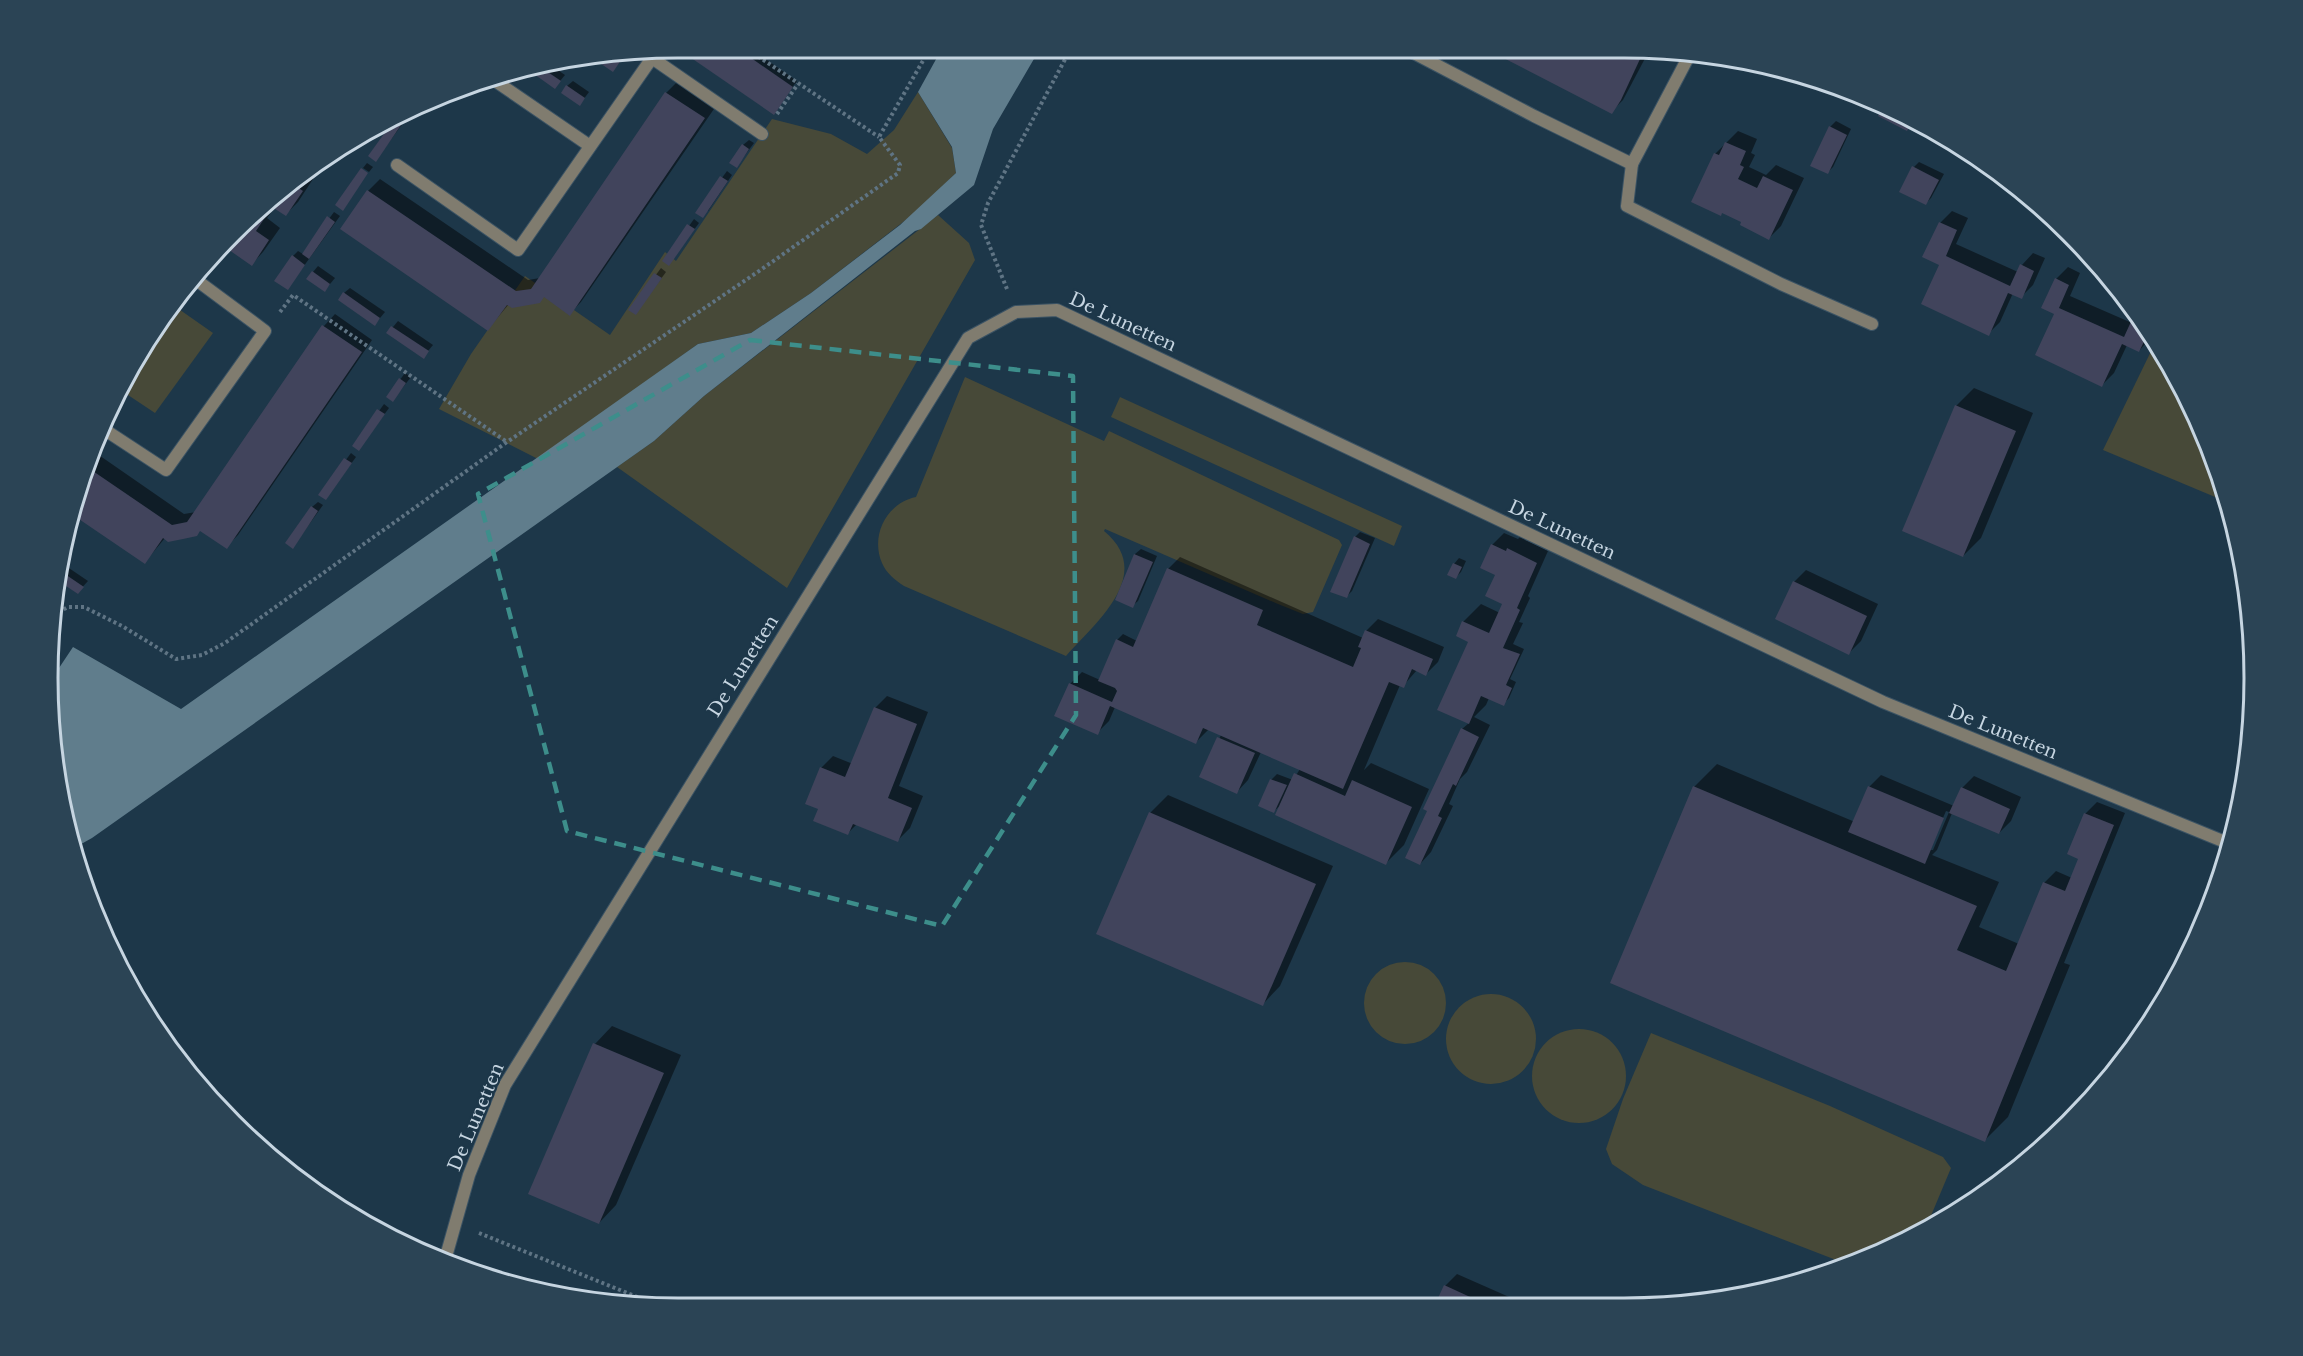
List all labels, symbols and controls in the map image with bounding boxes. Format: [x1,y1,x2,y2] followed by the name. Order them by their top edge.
[1066,288,1180,356] street label: De Lunetten
[1505,496,1619,564] street label: De Lunetten
[703,611,783,721] street label: De Lunetten
[1945,700,2061,764] street label: De Lunetten
[443,1060,509,1174] street label: De Lunetten

